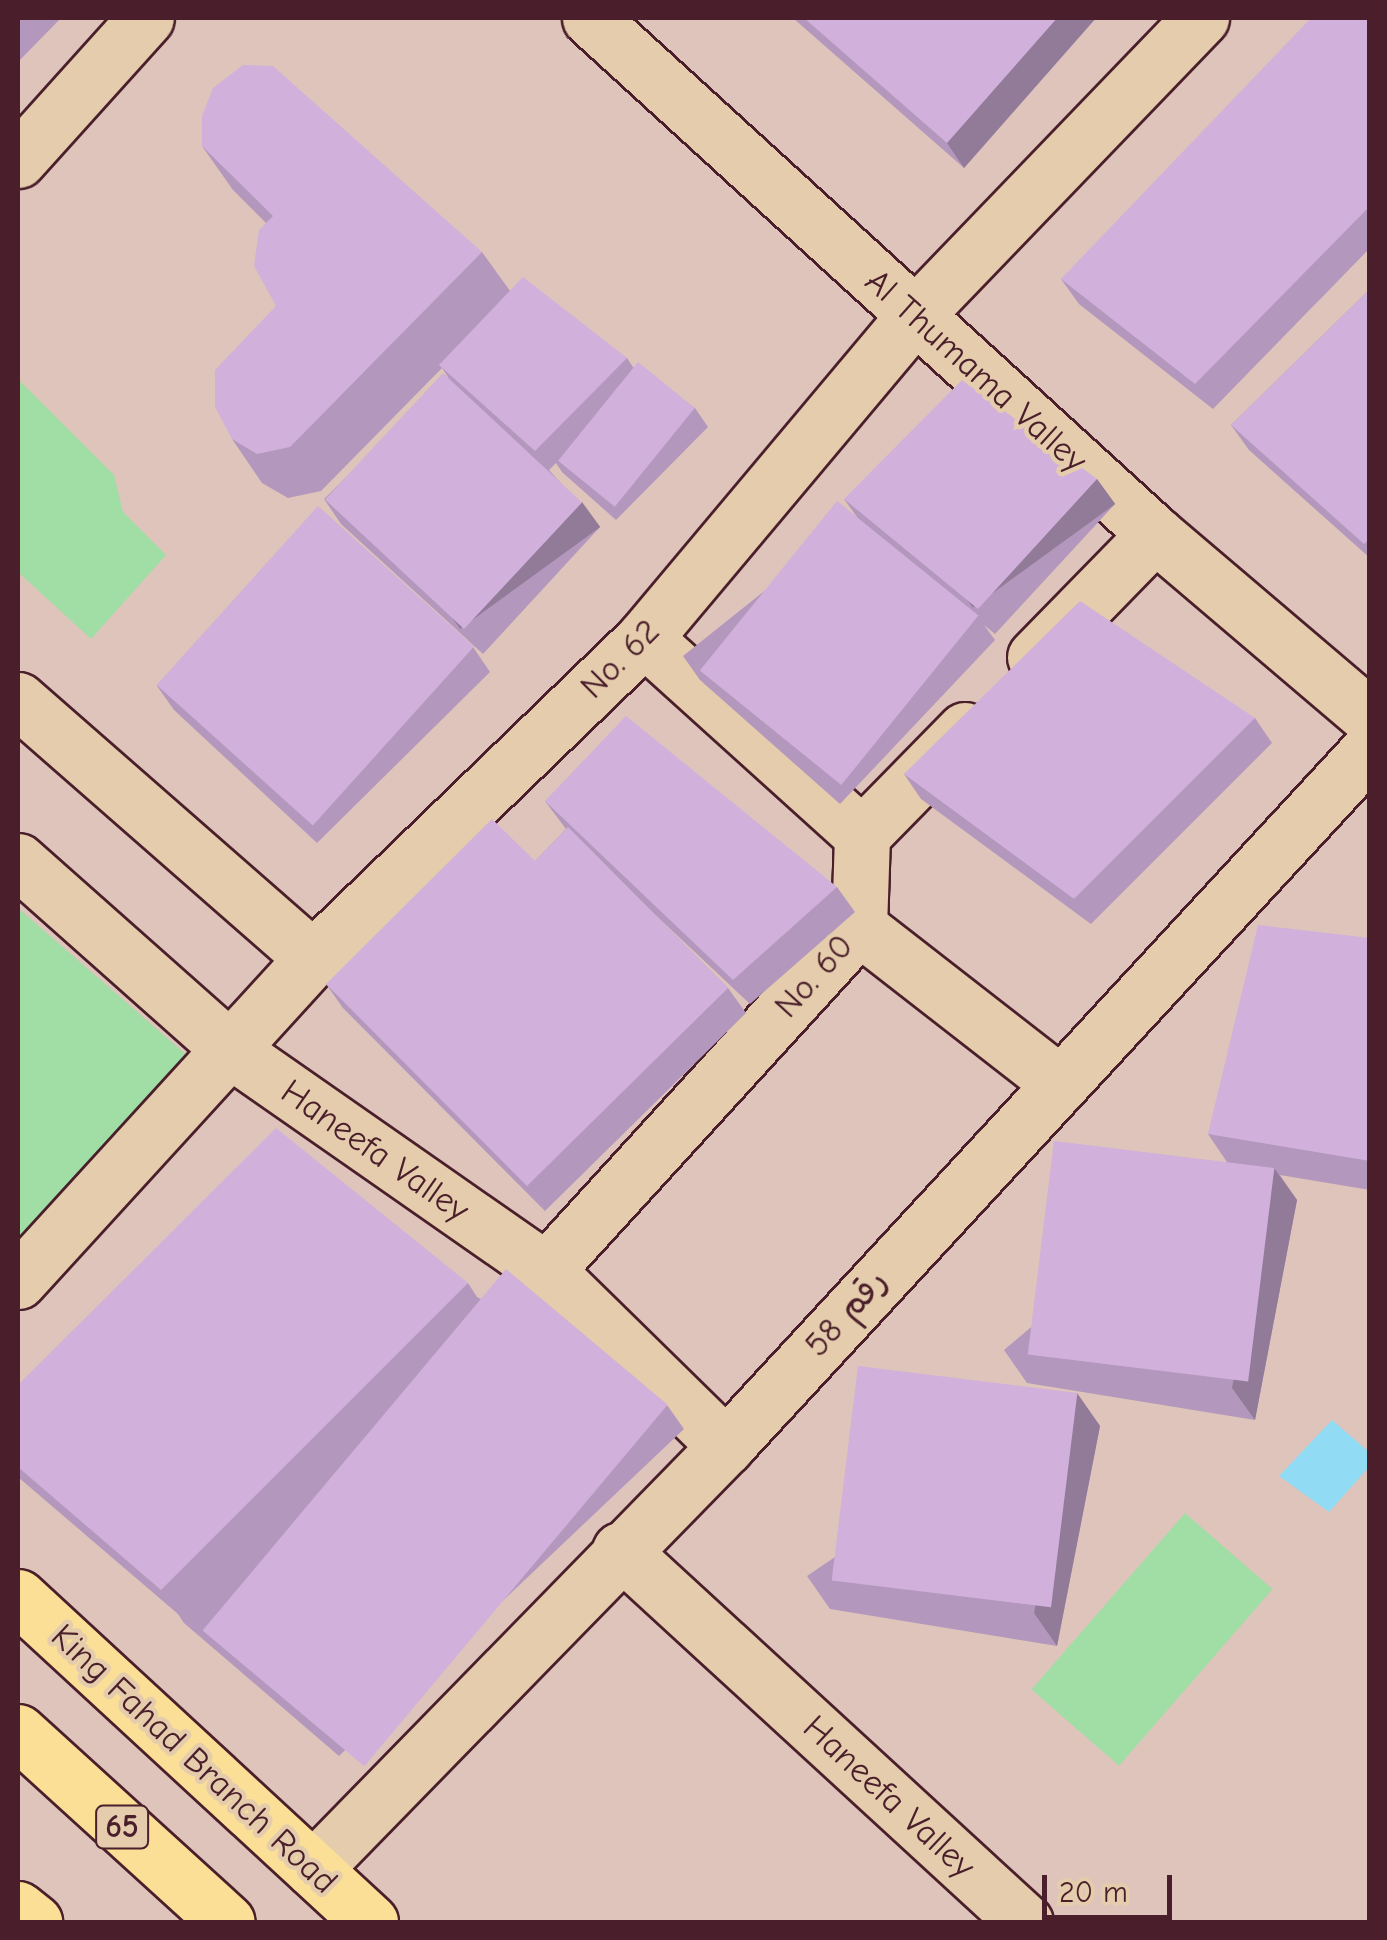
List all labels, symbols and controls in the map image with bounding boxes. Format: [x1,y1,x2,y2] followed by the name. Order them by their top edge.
[857,260,1095,482] street label: Al Thumama Valley
[572,611,668,707] street label: No. 62
[766,926,862,1026] street label: No. 60
[273,1071,477,1231] street label: Haneefa Valley
[796,1261,896,1365] street label: رقم 58
[42,1616,346,1902] street label: King Fahad Branch Road
[794,1707,984,1887] street label: Haneefa Valley
[94,1800,150,1854] road number: 65
[1047,1855,1177,1917] scale bar
[1059,1875,1128,1910] text: 20 m

